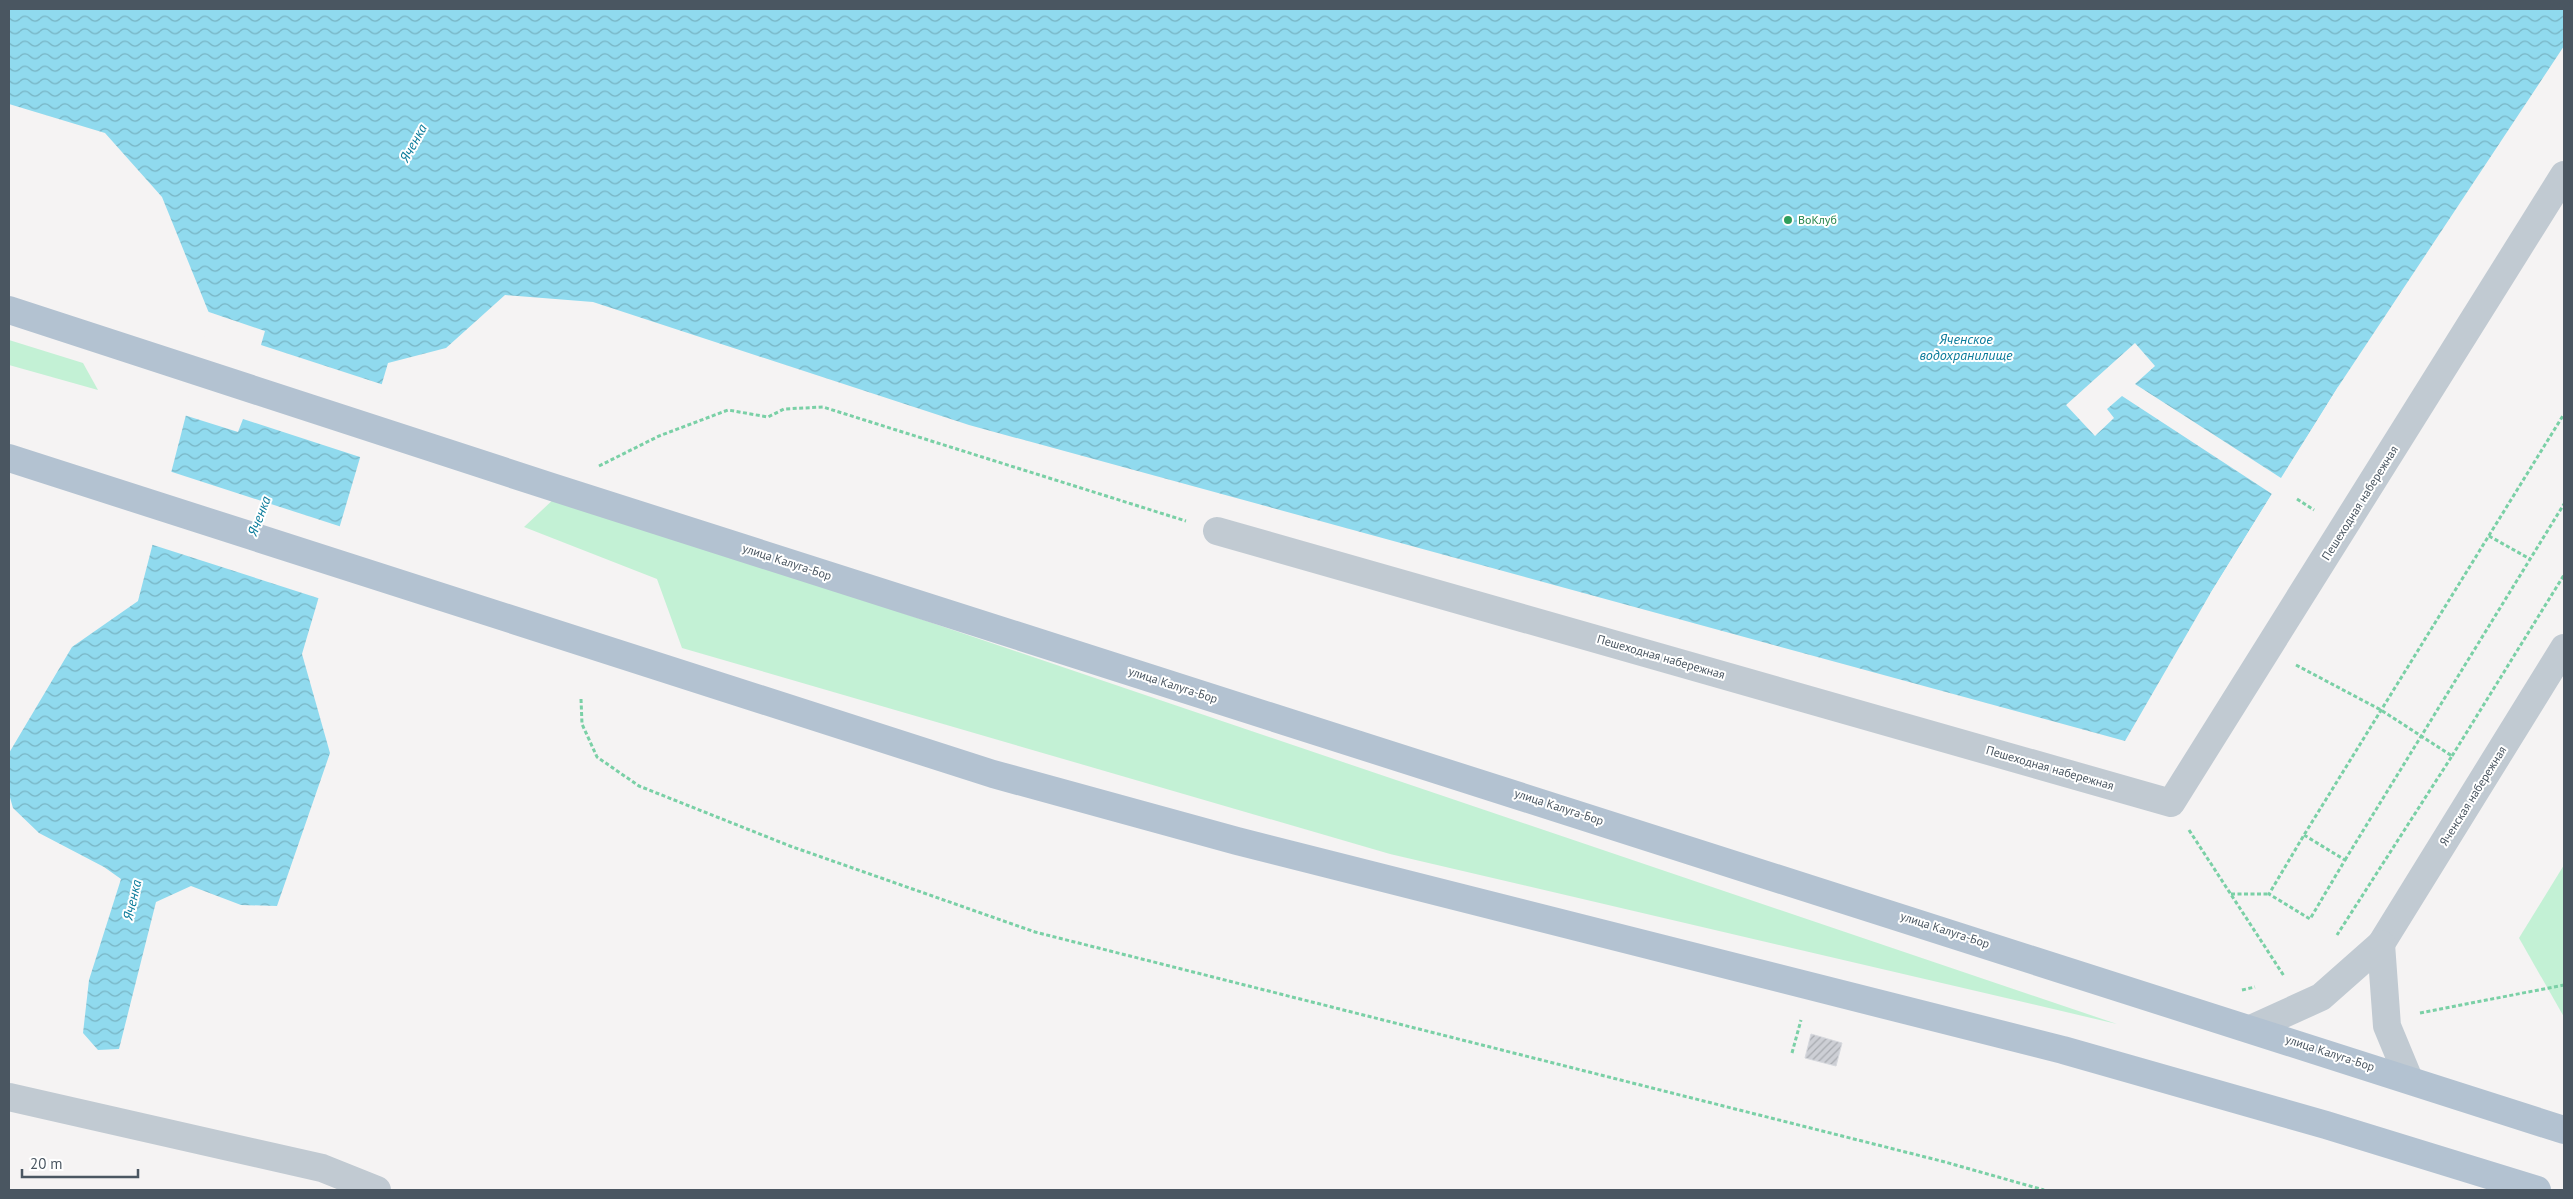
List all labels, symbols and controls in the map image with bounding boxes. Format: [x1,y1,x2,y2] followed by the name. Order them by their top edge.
[395,121,431,166] water label: Яченка
[1798,212,1837,227] place label: ВоКлуб
[1782,214,1794,226] marker: ВоКлуб
[1919,330,2013,364] water label: Яченское водохранилище
[2318,443,2401,563] street label: Пешеходная набережная
[243,494,275,539] water label: Яченка
[741,540,834,583] street label: улица Калуга-Бор
[1595,631,1727,682] street label: Пешеходная набережная
[1127,663,1220,706] street label: улица Калуга-Бор
[1984,742,2116,793] street label: Пешеходная набережная
[2436,743,2509,848] street label: Яченская набережная
[1513,785,1606,828] street label: улица Калуга-Бор
[118,878,145,923] water label: Яченка
[1899,908,1992,951] street label: улица Калуга-Бор
[2284,1031,2377,1074] street label: улица Калуга-Бор
[22,1146,139,1178] scale bar
[30,1154,63,1173] text: 20 m

